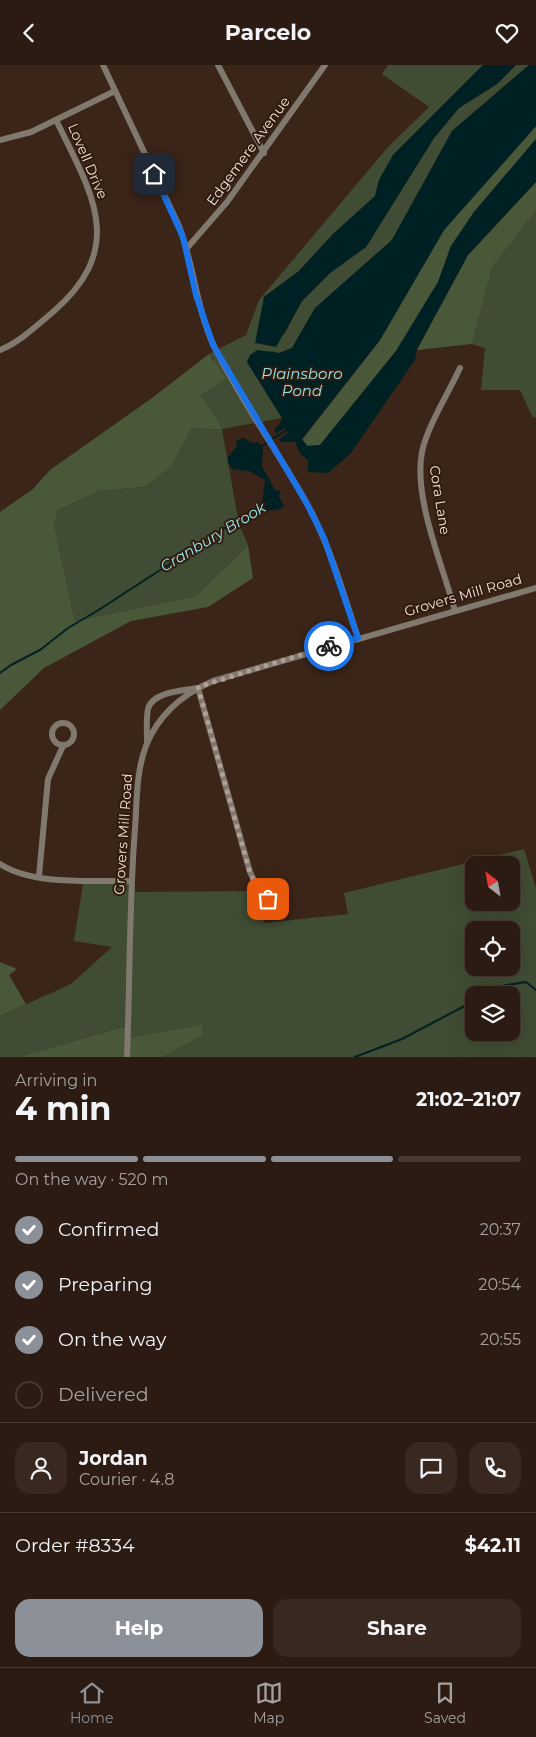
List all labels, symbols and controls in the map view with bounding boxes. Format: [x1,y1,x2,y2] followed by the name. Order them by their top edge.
[15,19,43,47] icon: back
[225,19,311,46] text: Parcelo
[493,19,521,47] icon: heart
[202,93,294,209] street label: Edgemere Avenue
[64,120,112,202] street label: Lovell Drive
[133,153,175,195] pin
[140,160,168,188] icon: home
[261,364,343,400] water label: Plainsboro Pond
[426,464,454,536] street label: Cora Lane
[156,497,270,576] water label: Cranbury Brook
[402,570,524,620] street label: Grovers Mill Road
[304,621,354,671] courier
[315,632,343,660] icon: bike
[110,773,136,895] street label: Grovers Mill Road
[465,856,520,911] north arrow
[465,856,520,1041] map controls
[247,878,289,920] pin
[254,885,282,913] icon: bag
[465,921,520,976] button: locate
[465,986,520,1041] button: layers
[15,1071,97,1090] text: Arriving in
[416,1088,521,1111] text: 21:02–21:07
[15,1089,111,1128] text: 4 min
[15,1170,168,1189] text: On the way · 520 m
[15,1216,43,1244] icon: check
[58,1218,159,1241] text: Confirmed
[480,1220,521,1239] text: 20:37
[15,1271,43,1299] icon: check
[58,1273,153,1296] text: Preparing
[478,1275,521,1294] text: 20:54
[15,1326,43,1354] icon: check
[58,1328,166,1351] text: On the way
[480,1330,521,1349] text: 20:55
[58,1383,149,1406] text: Delivered
[15,1442,67,1494] button: person
[405,1442,457,1494] button: chat
[469,1442,521,1494] button: phone
[79,1447,148,1470] text: Jordan
[79,1470,175,1489] text: Courier · 4.8
[15,1534,135,1557] text: Order #8334
[465,1534,521,1557] text: $42.11
[15,1599,263,1657] button: Help
[273,1599,521,1657] button: Share
[70,1679,113,1727] tab: Home
[253,1679,284,1727] tab: Map
[424,1679,466,1727] tab: Saved

